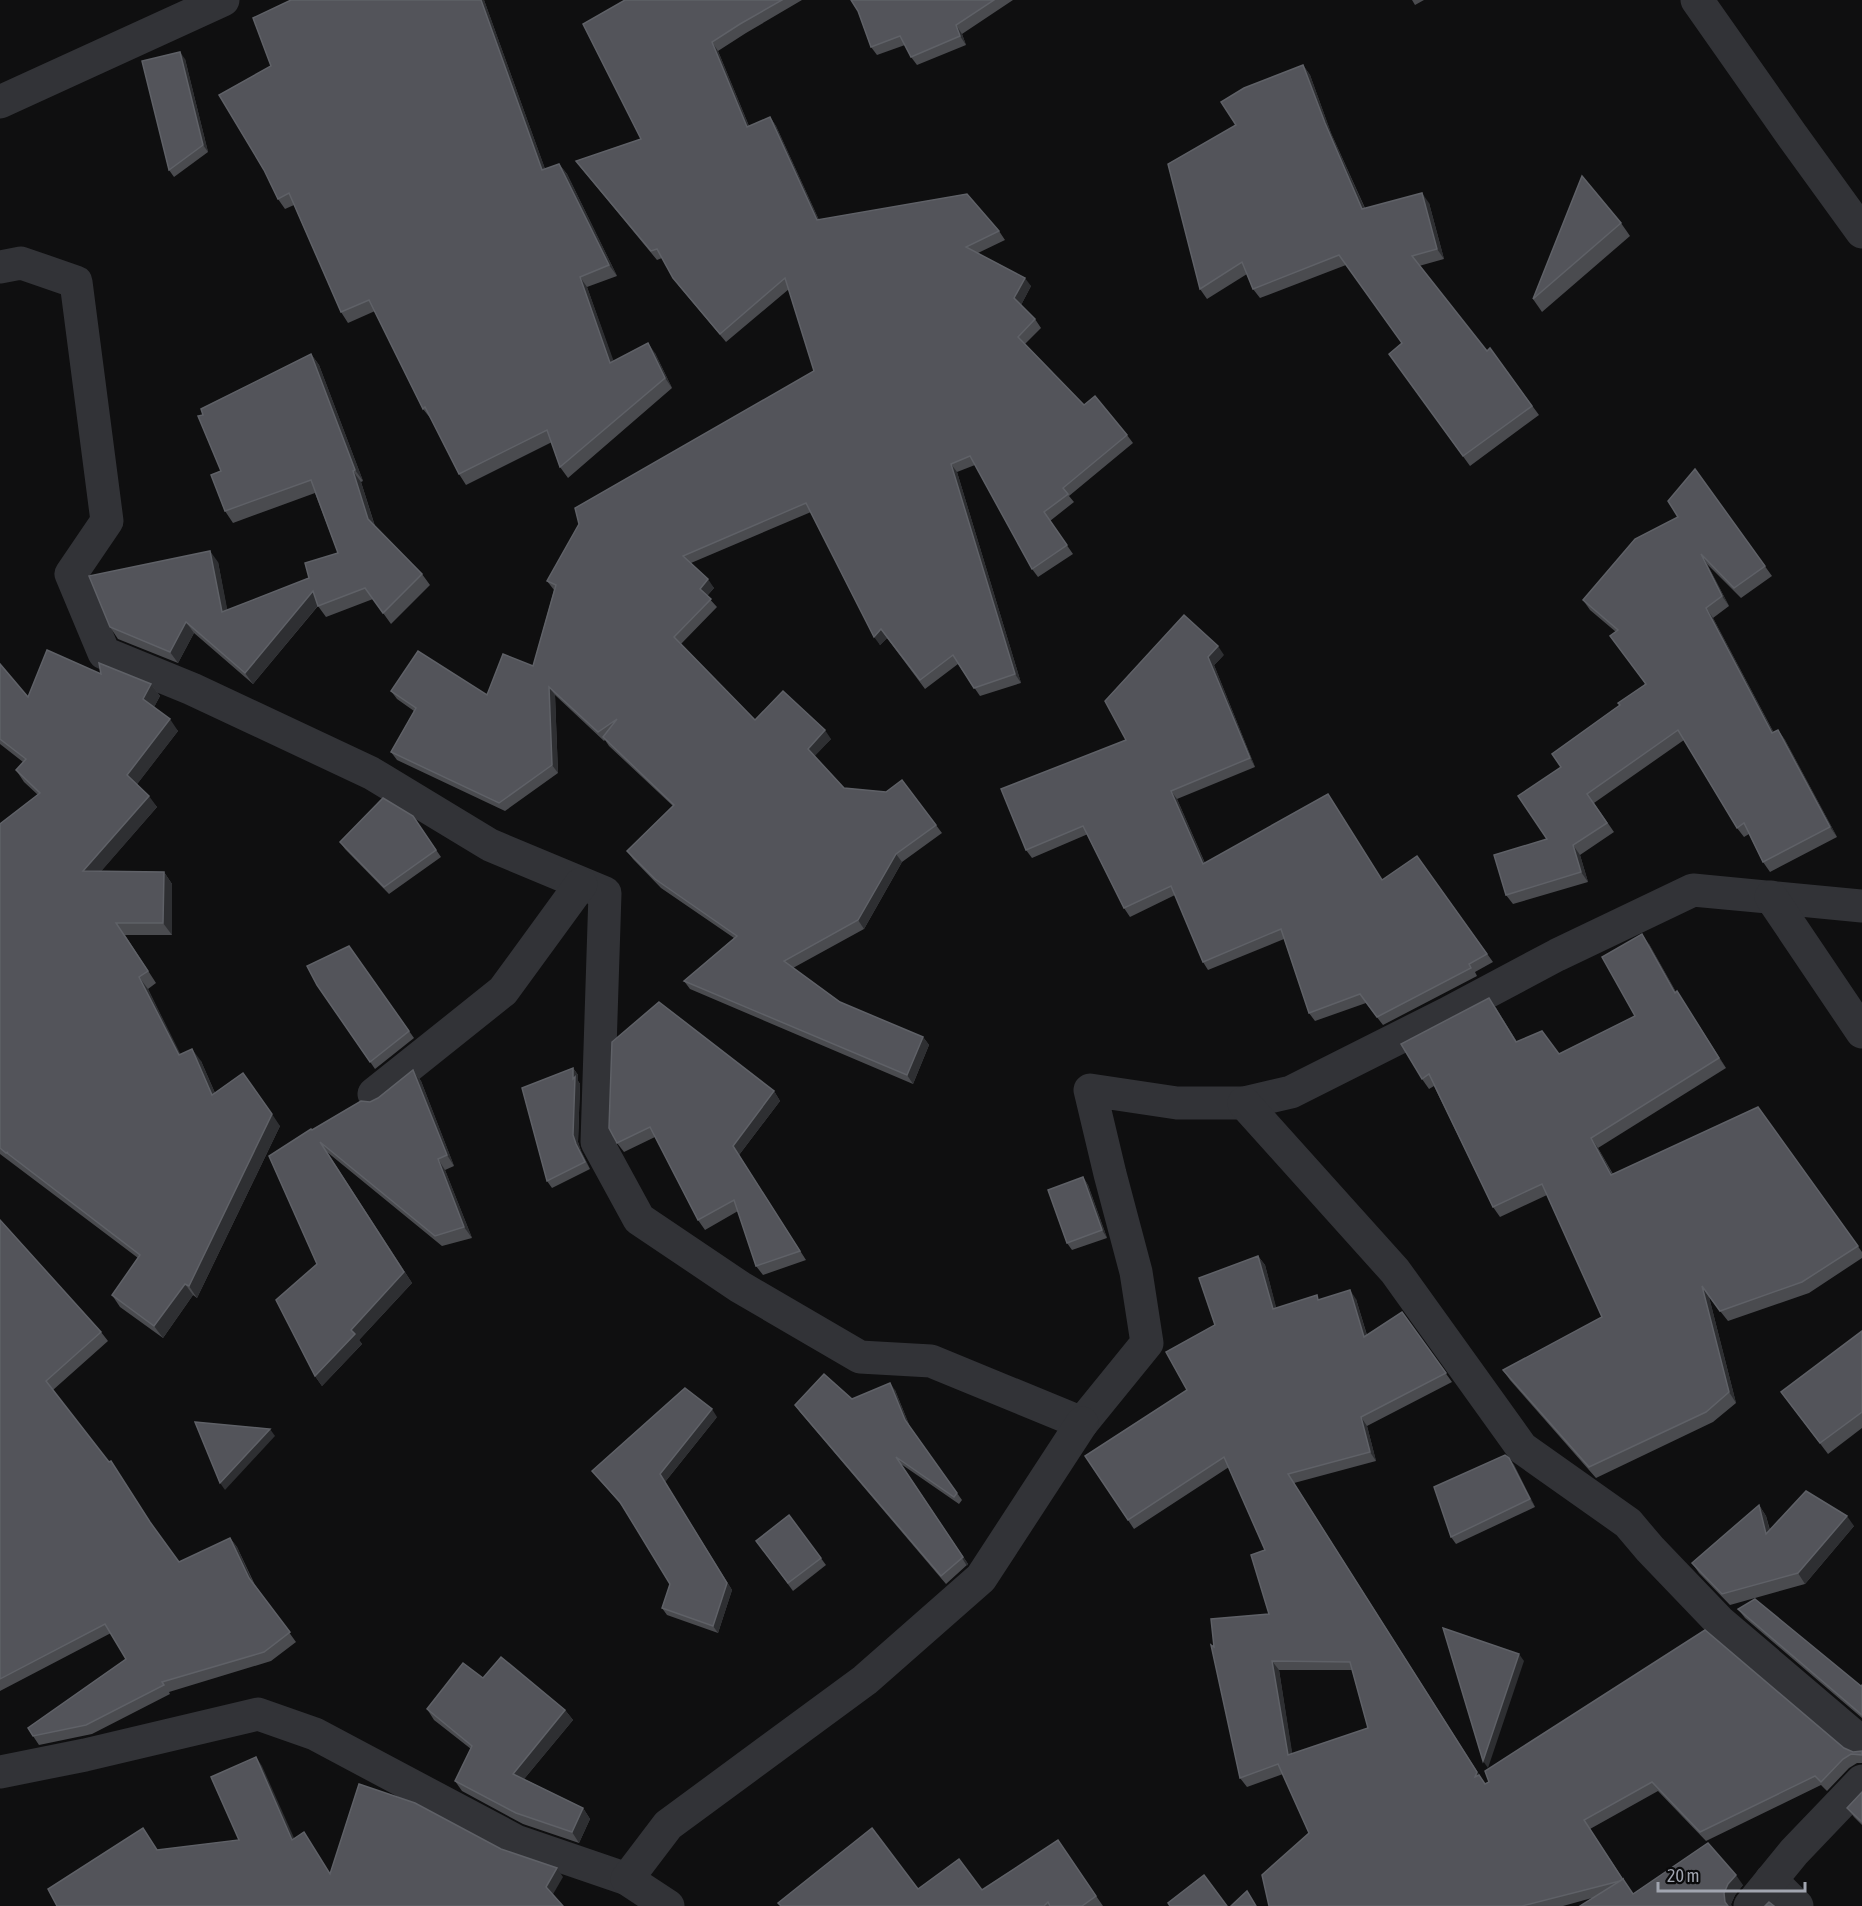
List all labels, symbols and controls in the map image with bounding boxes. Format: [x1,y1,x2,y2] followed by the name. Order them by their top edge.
[1658,1855,1805,1893] scale bar
[1667,1865,1699,1886] text: 20 m

